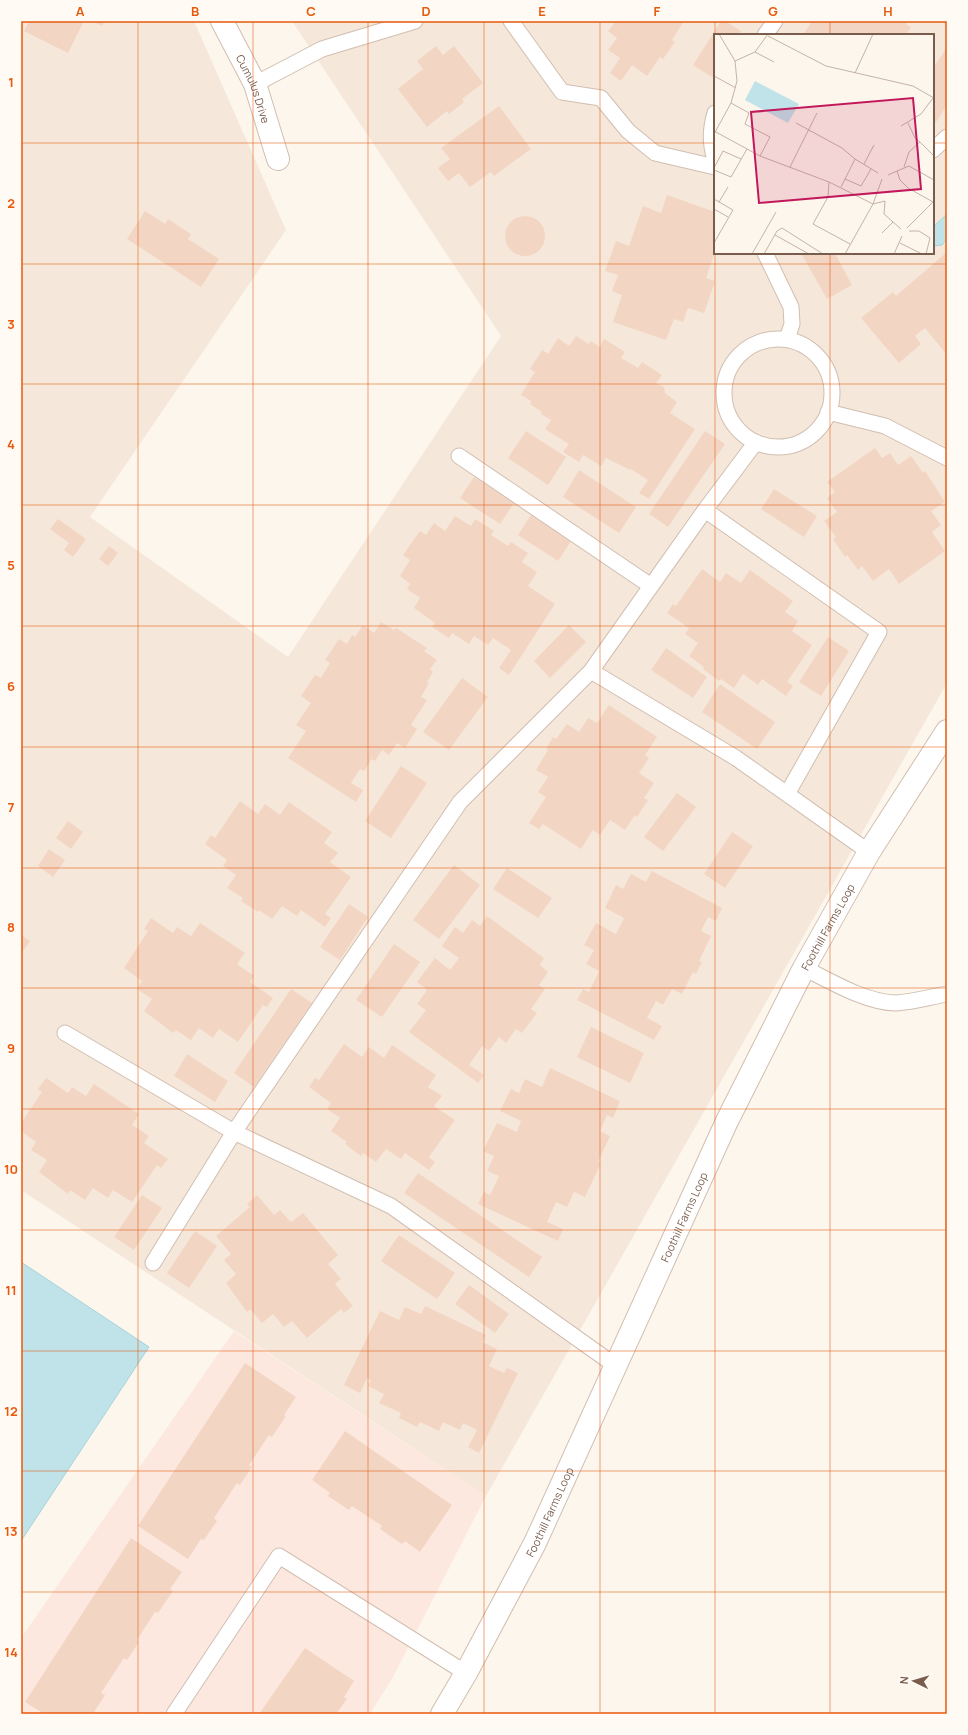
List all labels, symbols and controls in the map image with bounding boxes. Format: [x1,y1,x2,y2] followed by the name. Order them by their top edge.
[76,2,85,20] text: A
[191,2,199,20] text: B
[306,2,316,20] text: C
[421,2,431,20] text: D
[538,2,546,20] text: E
[654,2,661,20] text: F
[768,2,778,20] text: G
[883,2,893,20] text: H
[714,34,934,254] inset map
[233,52,274,125] street label: Cumulus Drive
[8,73,14,91] text: 1
[7,194,15,212] text: 2
[7,315,15,333] text: 3
[7,435,15,453] text: 4
[7,556,15,574] text: 5
[7,677,15,695] text: 6
[8,798,15,816] text: 7
[797,880,858,973] street label: Foothill Farms Loop
[7,918,15,936] text: 8
[7,1039,15,1057] text: 9
[4,1160,18,1178] text: 10
[656,1169,711,1264] street label: Foothill Farms Loop
[5,1281,17,1299] text: 11
[4,1402,18,1420] text: 12
[522,1464,576,1559] street label: Foothill Farms Loop
[4,1522,18,1540] text: 13
[4,1643,18,1661] text: 14
[894,1661,934,1701] north arrow
[896,1675,911,1685] text: N

